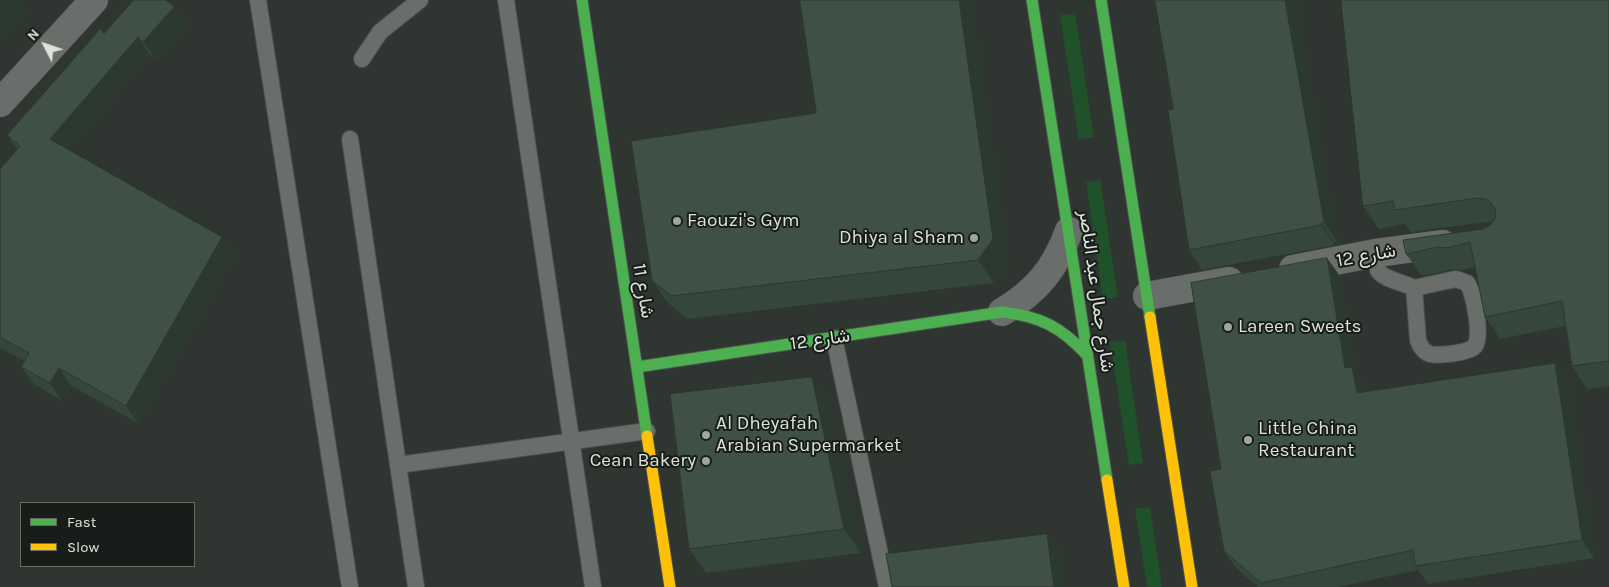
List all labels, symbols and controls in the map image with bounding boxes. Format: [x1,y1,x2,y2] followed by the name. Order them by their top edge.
[20,20,70,70] north arrow
[24,25,43,44] text: N
[1073,208,1119,374] street label: شارع جمال عبد الناصر
[687,210,799,232] place label: Faouzi's Gym
[671,215,683,227] marker: Faouzi's Gym
[839,227,964,249] place label: Dhiya al Sham
[968,232,980,244] marker: Dhiya al Sham
[1334,240,1398,272] street label: شارع 12
[627,262,659,320] street label: شارع 11
[1238,316,1362,338] place label: Lareen Sweets
[1222,321,1234,333] marker: Lareen Sweets
[789,325,851,355] street label: شارع 12
[716,413,901,457] place label: Al Dheyafah Arabian Supermarket
[1258,418,1357,462] place label: Little China Restaurant
[700,429,712,441] marker: Al Dheyafah Arabian Supermarket
[1242,434,1254,446] marker: Little China Restaurant
[590,450,696,472] place label: Cean Bakery
[700,455,712,467] marker: Cean Bakery
[20,502,195,567] legend
[67,513,96,531] text: Fast
[67,538,99,556] text: Slow

